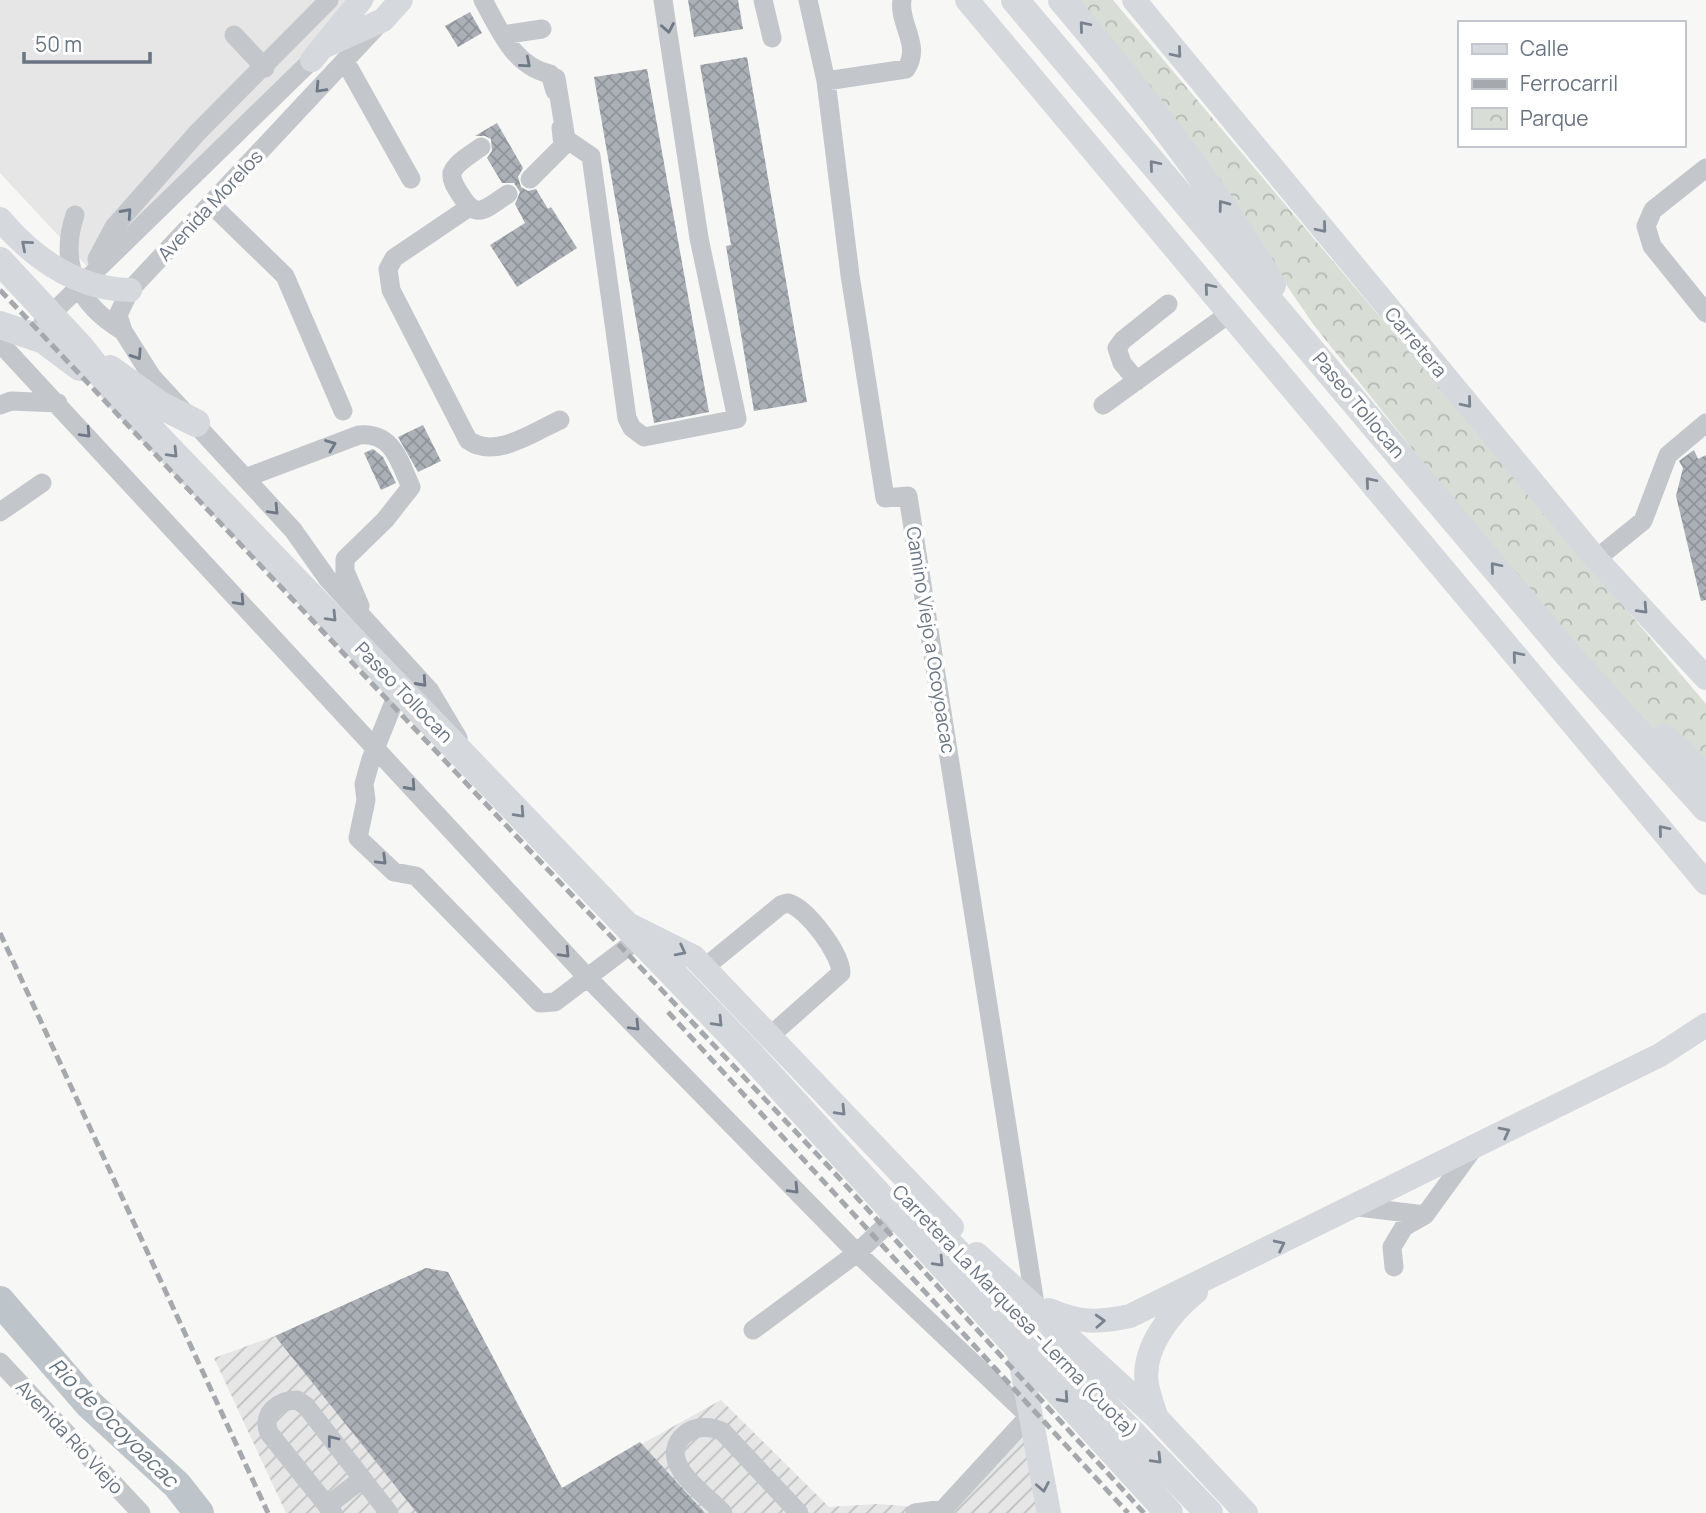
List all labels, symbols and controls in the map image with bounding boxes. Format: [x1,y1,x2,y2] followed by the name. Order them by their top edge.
[24,21,150,65] scale bar
[1080,21,1092,34] one-way arrow
[1458,21,1685,147] legend
[660,22,675,34] one-way arrow
[35,30,82,58] text: 50 m
[1520,34,1569,62] text: Calle
[1169,44,1181,57] one-way arrow
[518,55,531,67] one-way arrow
[1520,69,1618,97] text: Ferrocarril
[316,80,329,93] one-way arrow
[1520,104,1589,132] text: Parque
[152,144,268,266] street label: Avenida Morelos
[1150,161,1162,174] one-way arrow
[1219,201,1232,213] one-way arrow
[119,208,131,221] one-way arrow
[1314,219,1326,232] one-way arrow
[21,241,34,253] one-way arrow
[1205,283,1217,296] one-way arrow
[1379,301,1453,383] street label: Carretera
[1307,346,1411,464] street label: Paseo Tollocan
[129,347,142,360] one-way arrow
[1459,395,1471,408] one-way arrow
[78,425,90,438] one-way arrow
[325,440,337,454] one-way arrow
[165,445,178,458] one-way arrow
[1366,477,1378,490] one-way arrow
[266,502,279,515] one-way arrow
[900,525,962,755] street label: Camino Viejo a Ocoyoacac
[1491,562,1503,575] one-way arrow
[232,593,244,606] one-way arrow
[1634,601,1647,614] one-way arrow
[323,608,336,621] one-way arrow
[349,636,459,748] street label: Paseo Tollocan
[1513,651,1525,664] one-way arrow
[414,674,427,687] one-way arrow
[402,778,415,791] one-way arrow
[511,805,524,818] one-way arrow
[1659,826,1671,839] one-way arrow
[374,852,387,865] one-way arrow
[674,942,686,956] one-way arrow
[557,945,570,958] one-way arrow
[710,1013,723,1026] one-way arrow
[627,1018,639,1030] one-way arrow
[832,1103,845,1116] one-way arrow
[1498,1127,1510,1141] one-way arrow
[887,1179,1143,1443] street label: Carretera La Marquesa - Lerma (Cuota)
[785,1181,798,1194] one-way arrow
[1273,1239,1285,1253] one-way arrow
[930,1254,943,1267] one-way arrow
[1095,1314,1106,1329] one-way arrow
[43,1351,186,1494] water label: Rio de Ocoyoacac
[10,1374,130,1500] street label: Avenida Río Viejo
[1055,1390,1068,1403] one-way arrow
[327,1435,340,1447] one-way arrow
[1149,1451,1161,1463] one-way arrow
[1035,1481,1050,1493] one-way arrow

